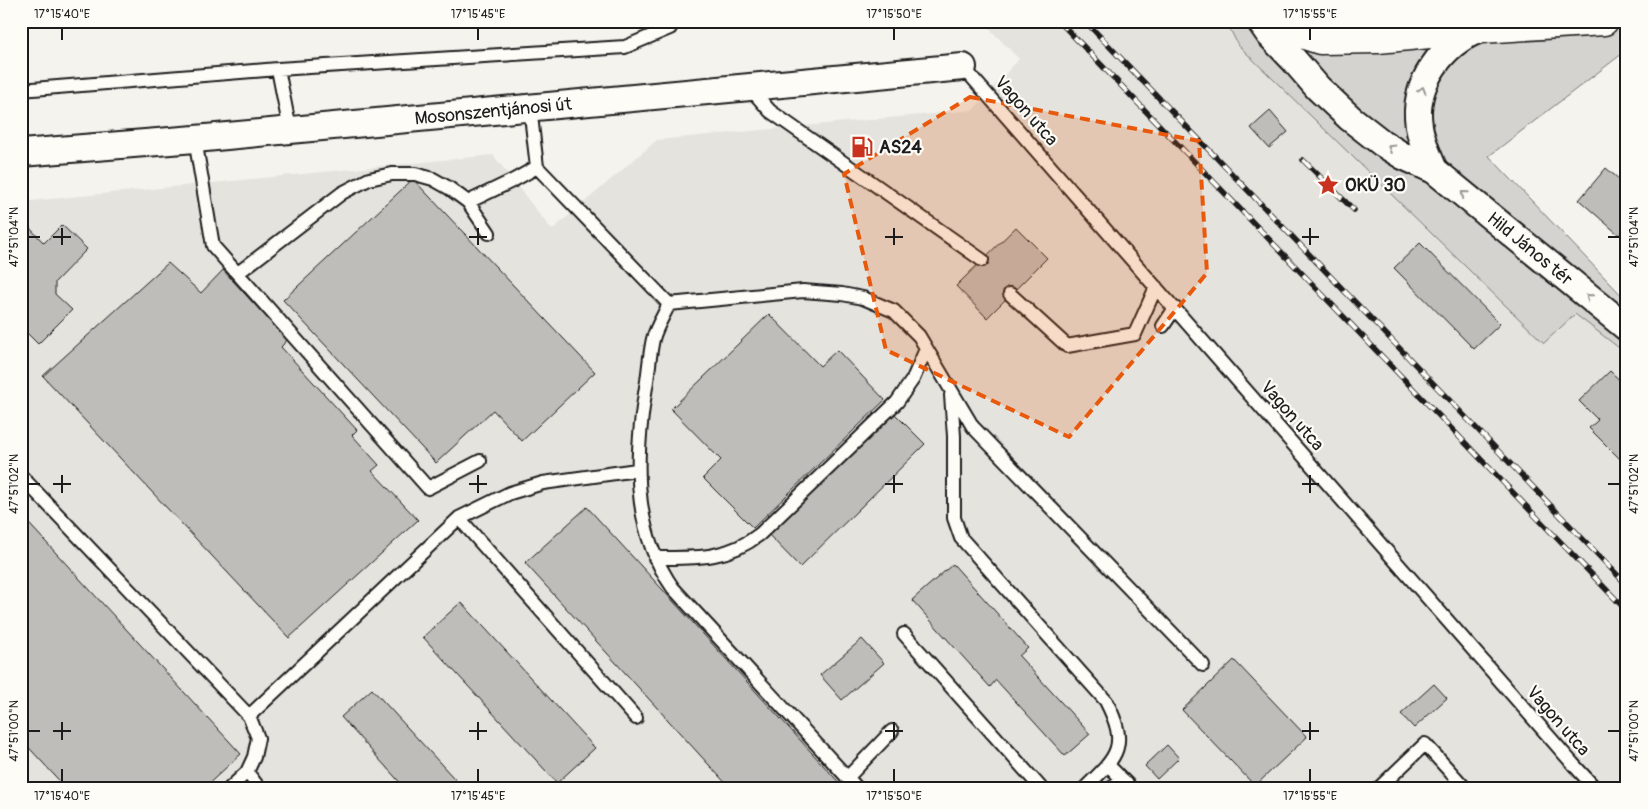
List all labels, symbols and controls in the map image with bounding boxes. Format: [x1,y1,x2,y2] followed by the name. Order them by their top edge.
[34,7,90,22] text: 17°15'40"E
[451,7,505,22] text: 17°15'45"E
[866,7,922,22] text: 17°15'50"E
[1283,7,1337,22] text: 17°15'55"E
[989,71,1063,151] street label: Vagon utca
[1417,86,1427,94] one-way arrow
[414,92,573,130] street label: Mosonszentjánosi út
[849,134,875,160] fuel station icon: AS24
[879,136,922,159] place label: AS24
[1387,145,1396,155] one-way arrow
[1315,172,1341,198] place icon: OKÜ 30
[1345,174,1406,197] place label: OKÜ 30
[1460,190,1469,199] one-way arrow
[7,207,22,267] text: 47°51'04"N
[1482,207,1578,291] street label: Hild János tér
[1627,207,1642,267] text: 47°51'04"N
[1586,294,1595,303] one-way arrow
[1255,376,1329,456] street label: Vagon utca
[7,454,22,514] text: 47°51'02"N
[1627,454,1642,514] text: 47°51'02"N
[1521,681,1595,761] street label: Vagon utca
[7,700,22,762] text: 47°51'00"N
[1627,700,1642,762] text: 47°51'00"N
[34,789,90,804] text: 17°15'40"E
[451,789,505,804] text: 17°15'45"E
[866,789,922,804] text: 17°15'50"E
[1283,789,1337,804] text: 17°15'55"E

